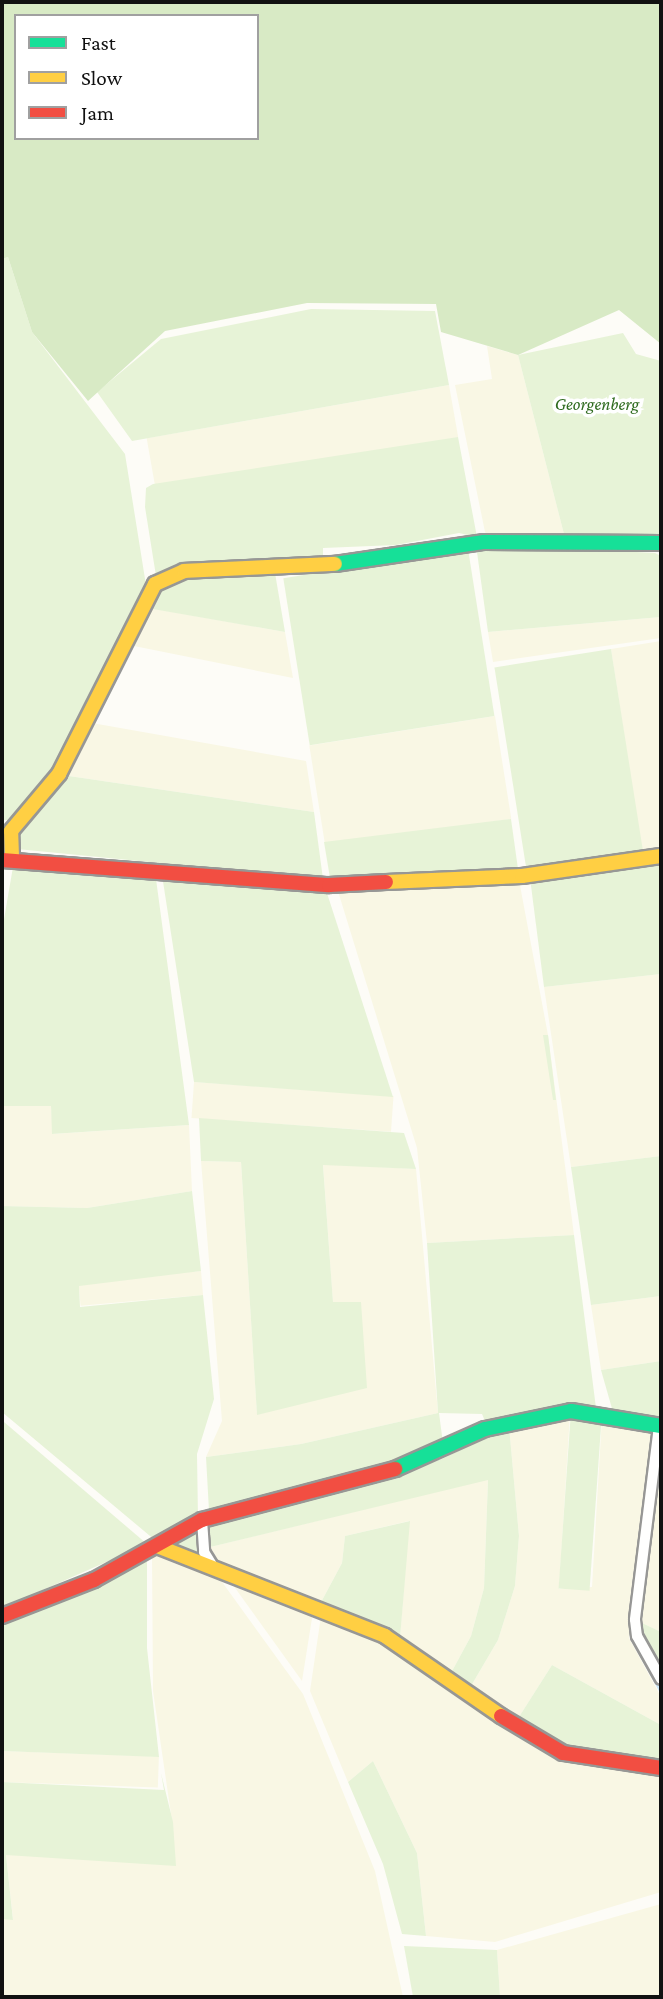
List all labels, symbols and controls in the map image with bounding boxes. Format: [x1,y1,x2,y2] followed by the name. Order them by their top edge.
[14,14,259,140] legend
[81,31,116,55] text: Fast
[81,66,122,90] text: Slow
[81,101,114,125] text: Jam
[555,393,639,415] park label: Georgenberg

